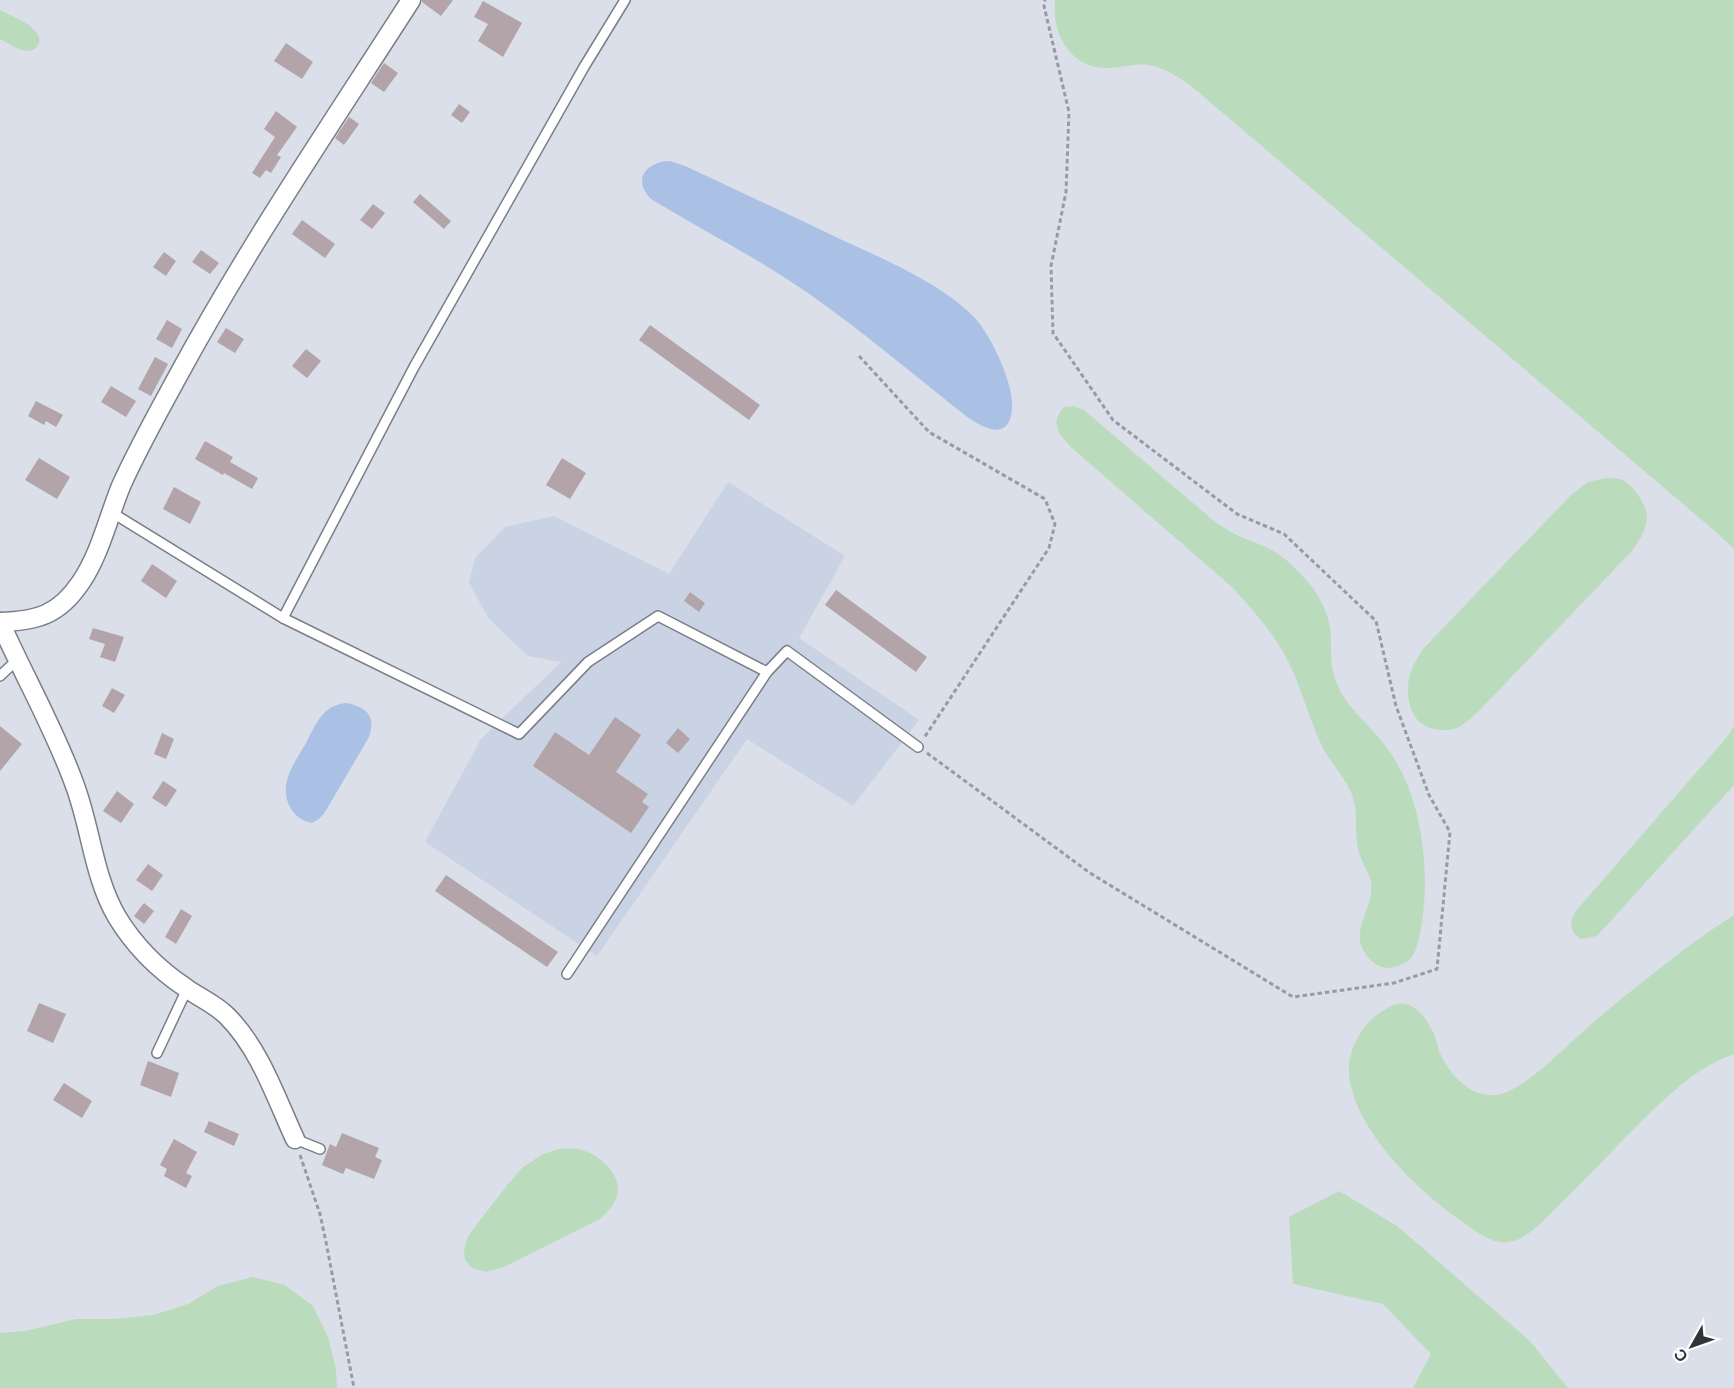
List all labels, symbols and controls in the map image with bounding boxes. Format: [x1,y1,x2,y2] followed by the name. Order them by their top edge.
[1662,1316,1722,1376] north arrow
[1670,1345,1691,1365] text: С

